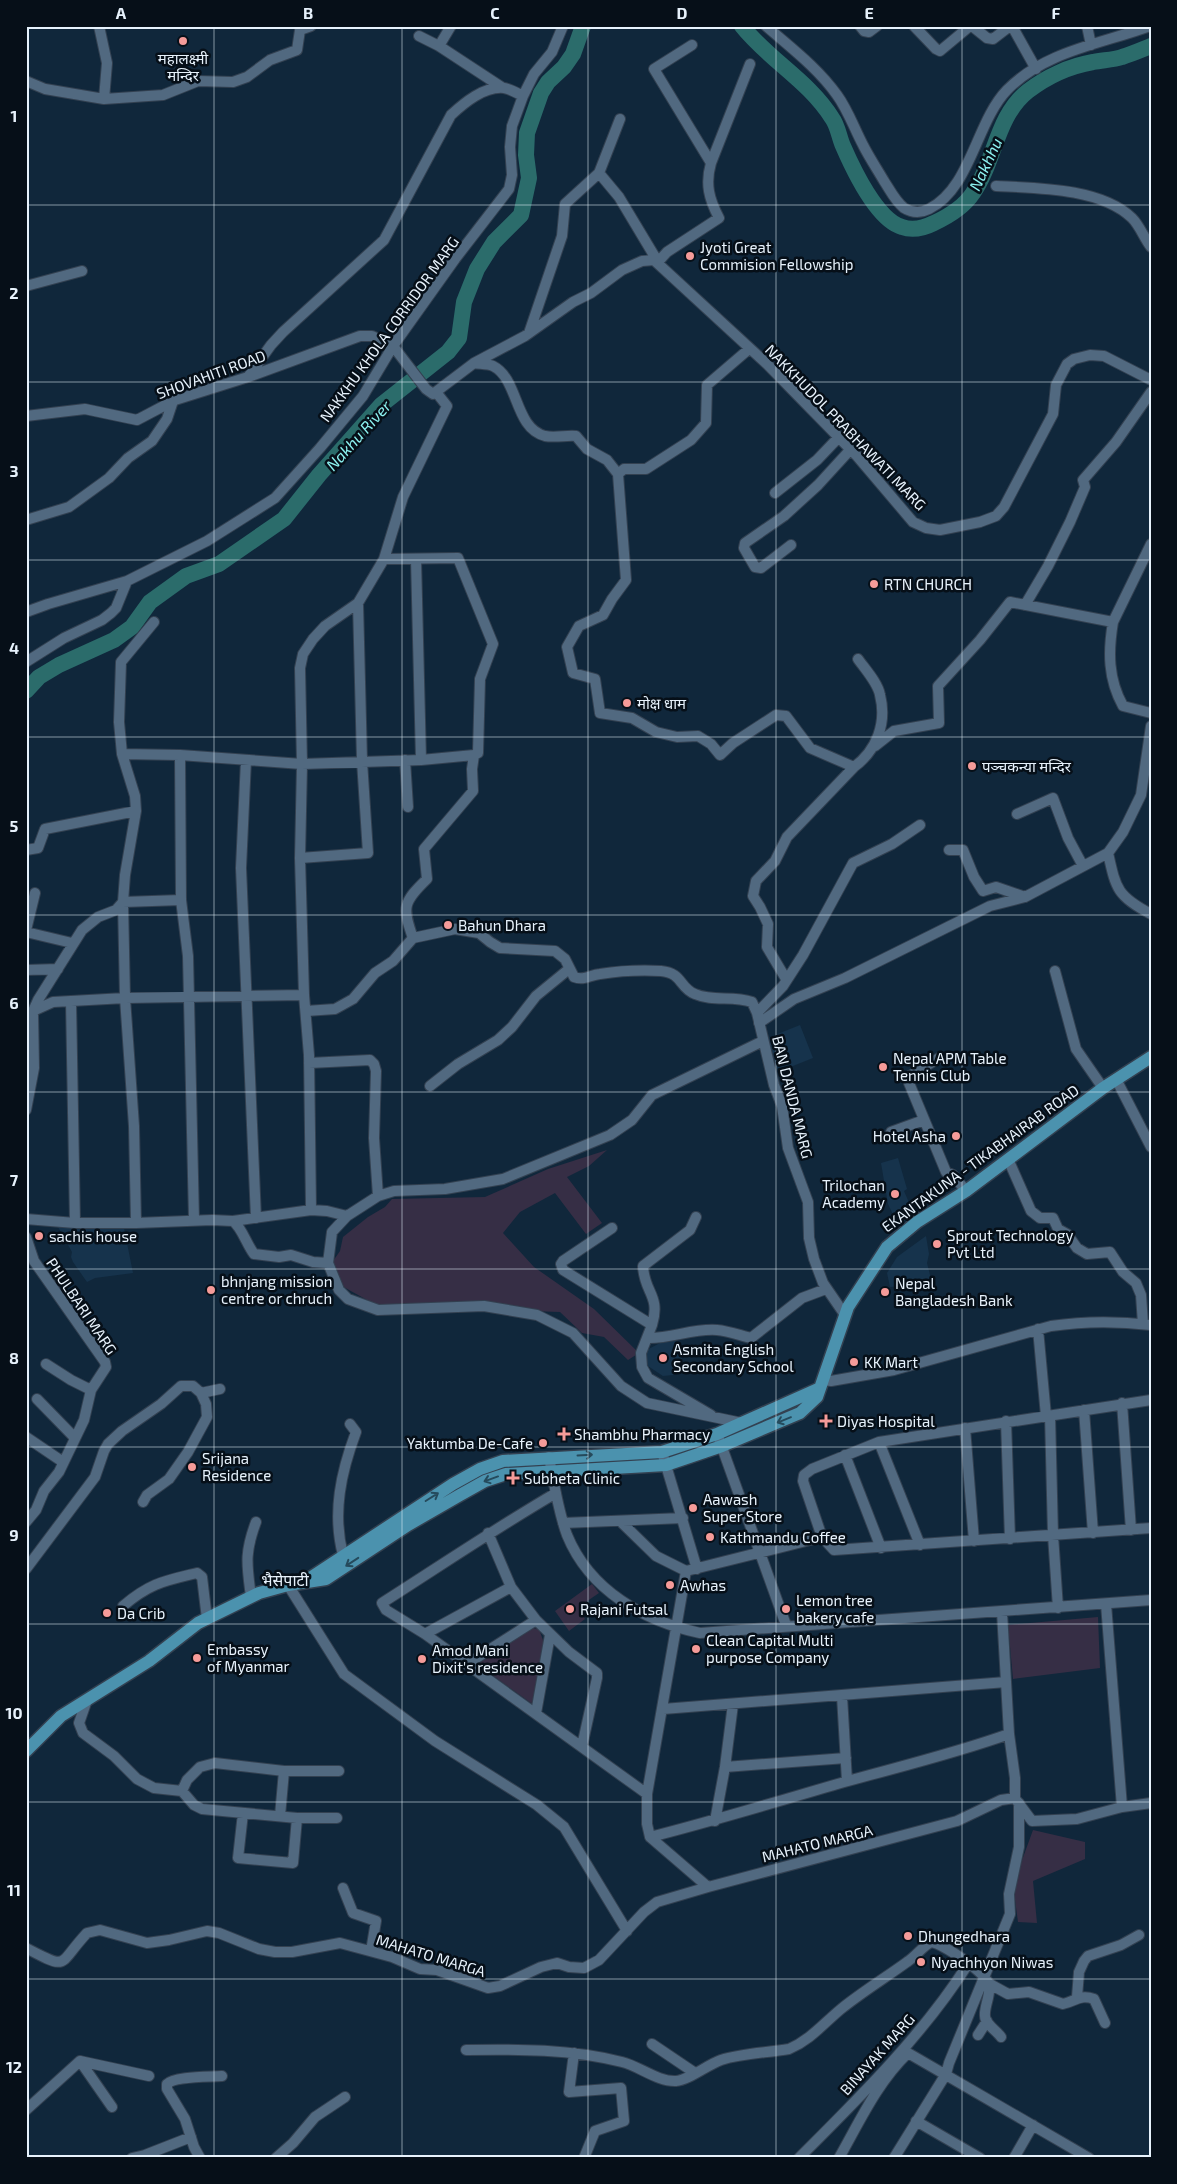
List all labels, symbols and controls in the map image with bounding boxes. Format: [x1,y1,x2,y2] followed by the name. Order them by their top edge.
[116,3,127,22] text: A
[303,3,313,22] text: B
[490,3,500,22] text: C
[677,3,688,22] text: D
[864,3,874,22] text: E
[1052,3,1061,22] text: F
[177,35,189,47] marker: महालक्ष्मी मन्दिर
[158,49,209,84] place label: महालक्ष्मी मन्दिर
[11,106,17,125] text: 1
[964,134,1006,194] water label: Nakhhu
[316,233,462,425] street label: NAKKHU KHOLA CORRIDOR MARG
[700,238,853,273] place label: Jyoti Great Commision Fellowship
[684,250,696,262] marker: Jyoti Great Commision Fellowship
[9,283,19,302] text: 2
[762,340,930,514] street label: NAKKHUDOL PRABHAWATI MARG
[154,346,268,402] street label: SHOVAHITI ROAD
[322,396,395,474] water label: Nakhu River
[9,461,19,480] text: 3
[884,575,972,593] place label: RTN CHURCH
[868,578,880,590] marker: RTN CHURCH
[9,638,19,657] text: 4
[637,694,687,712] place label: मोक्ष धाम
[621,697,633,709] marker: मोक्ष धाम
[982,757,1072,775] place label: पञ्चकन्या मन्दिर
[966,760,978,772] marker: पञ्चकन्या मन्दिर
[10,816,19,835] text: 5
[458,916,546,934] place label: Bahun Dhara
[442,919,454,931] marker: Bahun Dhara
[9,993,19,1012] text: 6
[769,1034,817,1160] street label: BAN DANDA MARG
[893,1049,1007,1084] place label: Nepal APM Table Tennis Club
[877,1061,889,1073] marker: Nepal APM Table Tennis Club
[878,1080,1082,1236] street label: EKANTAKUNA - TIKABHAIRAB ROAD
[873,1127,946,1145] place label: Hotel Asha
[950,1130,962,1142] marker: Hotel Asha
[10,1170,19,1189] text: 7
[822,1176,885,1211] place label: Trilochan Academy
[889,1188,901,1200] marker: Trilochan Academy
[947,1226,1073,1261] place label: Sprout Technology Pvt Ltd
[49,1227,137,1245] place label: sachis house
[33,1230,45,1242] marker: sachis house
[931,1238,943,1250] marker: Sprout Technology Pvt Ltd
[43,1254,121,1358] street label: PHULBARI MARG
[221,1272,332,1307] place label: bhnjang mission centre or chruch
[895,1274,1013,1309] place label: Nepal Bangladesh Bank
[205,1284,217,1296] marker: bhnjang mission centre or chruch
[879,1286,891,1298] marker: Nepal Bangladesh Bank
[673,1340,794,1375] place label: Asmita English Secondary School
[9,1348,19,1367] text: 8
[657,1352,669,1364] marker: Asmita English Secondary School
[864,1353,918,1371] place label: KK Mart
[848,1356,860,1368] marker: KK Mart
[837,1412,935,1430] place label: Diyas Hospital
[819,1414,833,1428] marker: Diyas Hospital
[777,1415,792,1425] one-way arrow
[574,1425,710,1443] place label: Shambhu Pharmacy
[558,1428,570,1440] marker: Shambhu Pharmacy
[407,1434,533,1452] place label: Yaktumba De-Cafe
[537,1437,549,1449] marker: Yaktumba De-Cafe
[202,1449,271,1484] place label: Srijana Residence
[577,1451,593,1460] one-way arrow
[186,1461,198,1473] marker: Srijana Residence
[524,1469,620,1487] place label: Subheta Clinic
[506,1471,520,1485] marker: Subheta Clinic
[483,1475,499,1485] one-way arrow
[703,1490,782,1525] place label: Aawash Super Store
[424,1492,438,1502] one-way arrow
[687,1502,699,1514] marker: Aawash Super Store
[9,1525,19,1544] text: 9
[720,1528,846,1546] place label: Kathmandu Coffee
[704,1531,716,1543] marker: Kathmandu Coffee
[345,1558,359,1568] one-way arrow
[261,1570,310,1589] district label: भैसेपाटी
[680,1576,726,1594] place label: Awhas
[664,1579,676,1591] marker: Awhas
[796,1591,874,1626] place label: Lemon tree bakery cafe
[580,1600,668,1619] place label: Rajani Futsal
[564,1603,576,1615] marker: Rajani Futsal
[780,1603,792,1615] marker: Lemon tree bakery cafe
[117,1604,165,1622] place label: Da Crib
[101,1607,113,1619] marker: Da Crib
[706,1631,833,1666] place label: Clean Capital Multi purpose Company
[207,1640,290,1675] place label: Embassy of Myanmar
[432,1641,543,1676] place label: Amod Mani Dixit's residence
[690,1643,702,1655] marker: Clean Capital Multi purpose Company
[191,1652,203,1664] marker: Embassy of Myanmar
[416,1653,428,1665] marker: Amod Mani Dixit's residence
[5,1703,23,1722] text: 10
[760,1820,875,1865] street label: MAHATO MARGA
[7,1880,21,1899] text: 11
[918,1927,1010,1945] place label: Dhungedhara
[374,1930,488,1980] street label: MAHATO MARGA
[902,1930,914,1942] marker: Dhungedhara
[931,1953,1053,1971] place label: Nyachhyon Niwas
[915,1956,927,1968] marker: Nyachhyon Niwas
[836,2010,918,2098] street label: BINAYAK MARG
[6,2057,22,2076] text: 12

